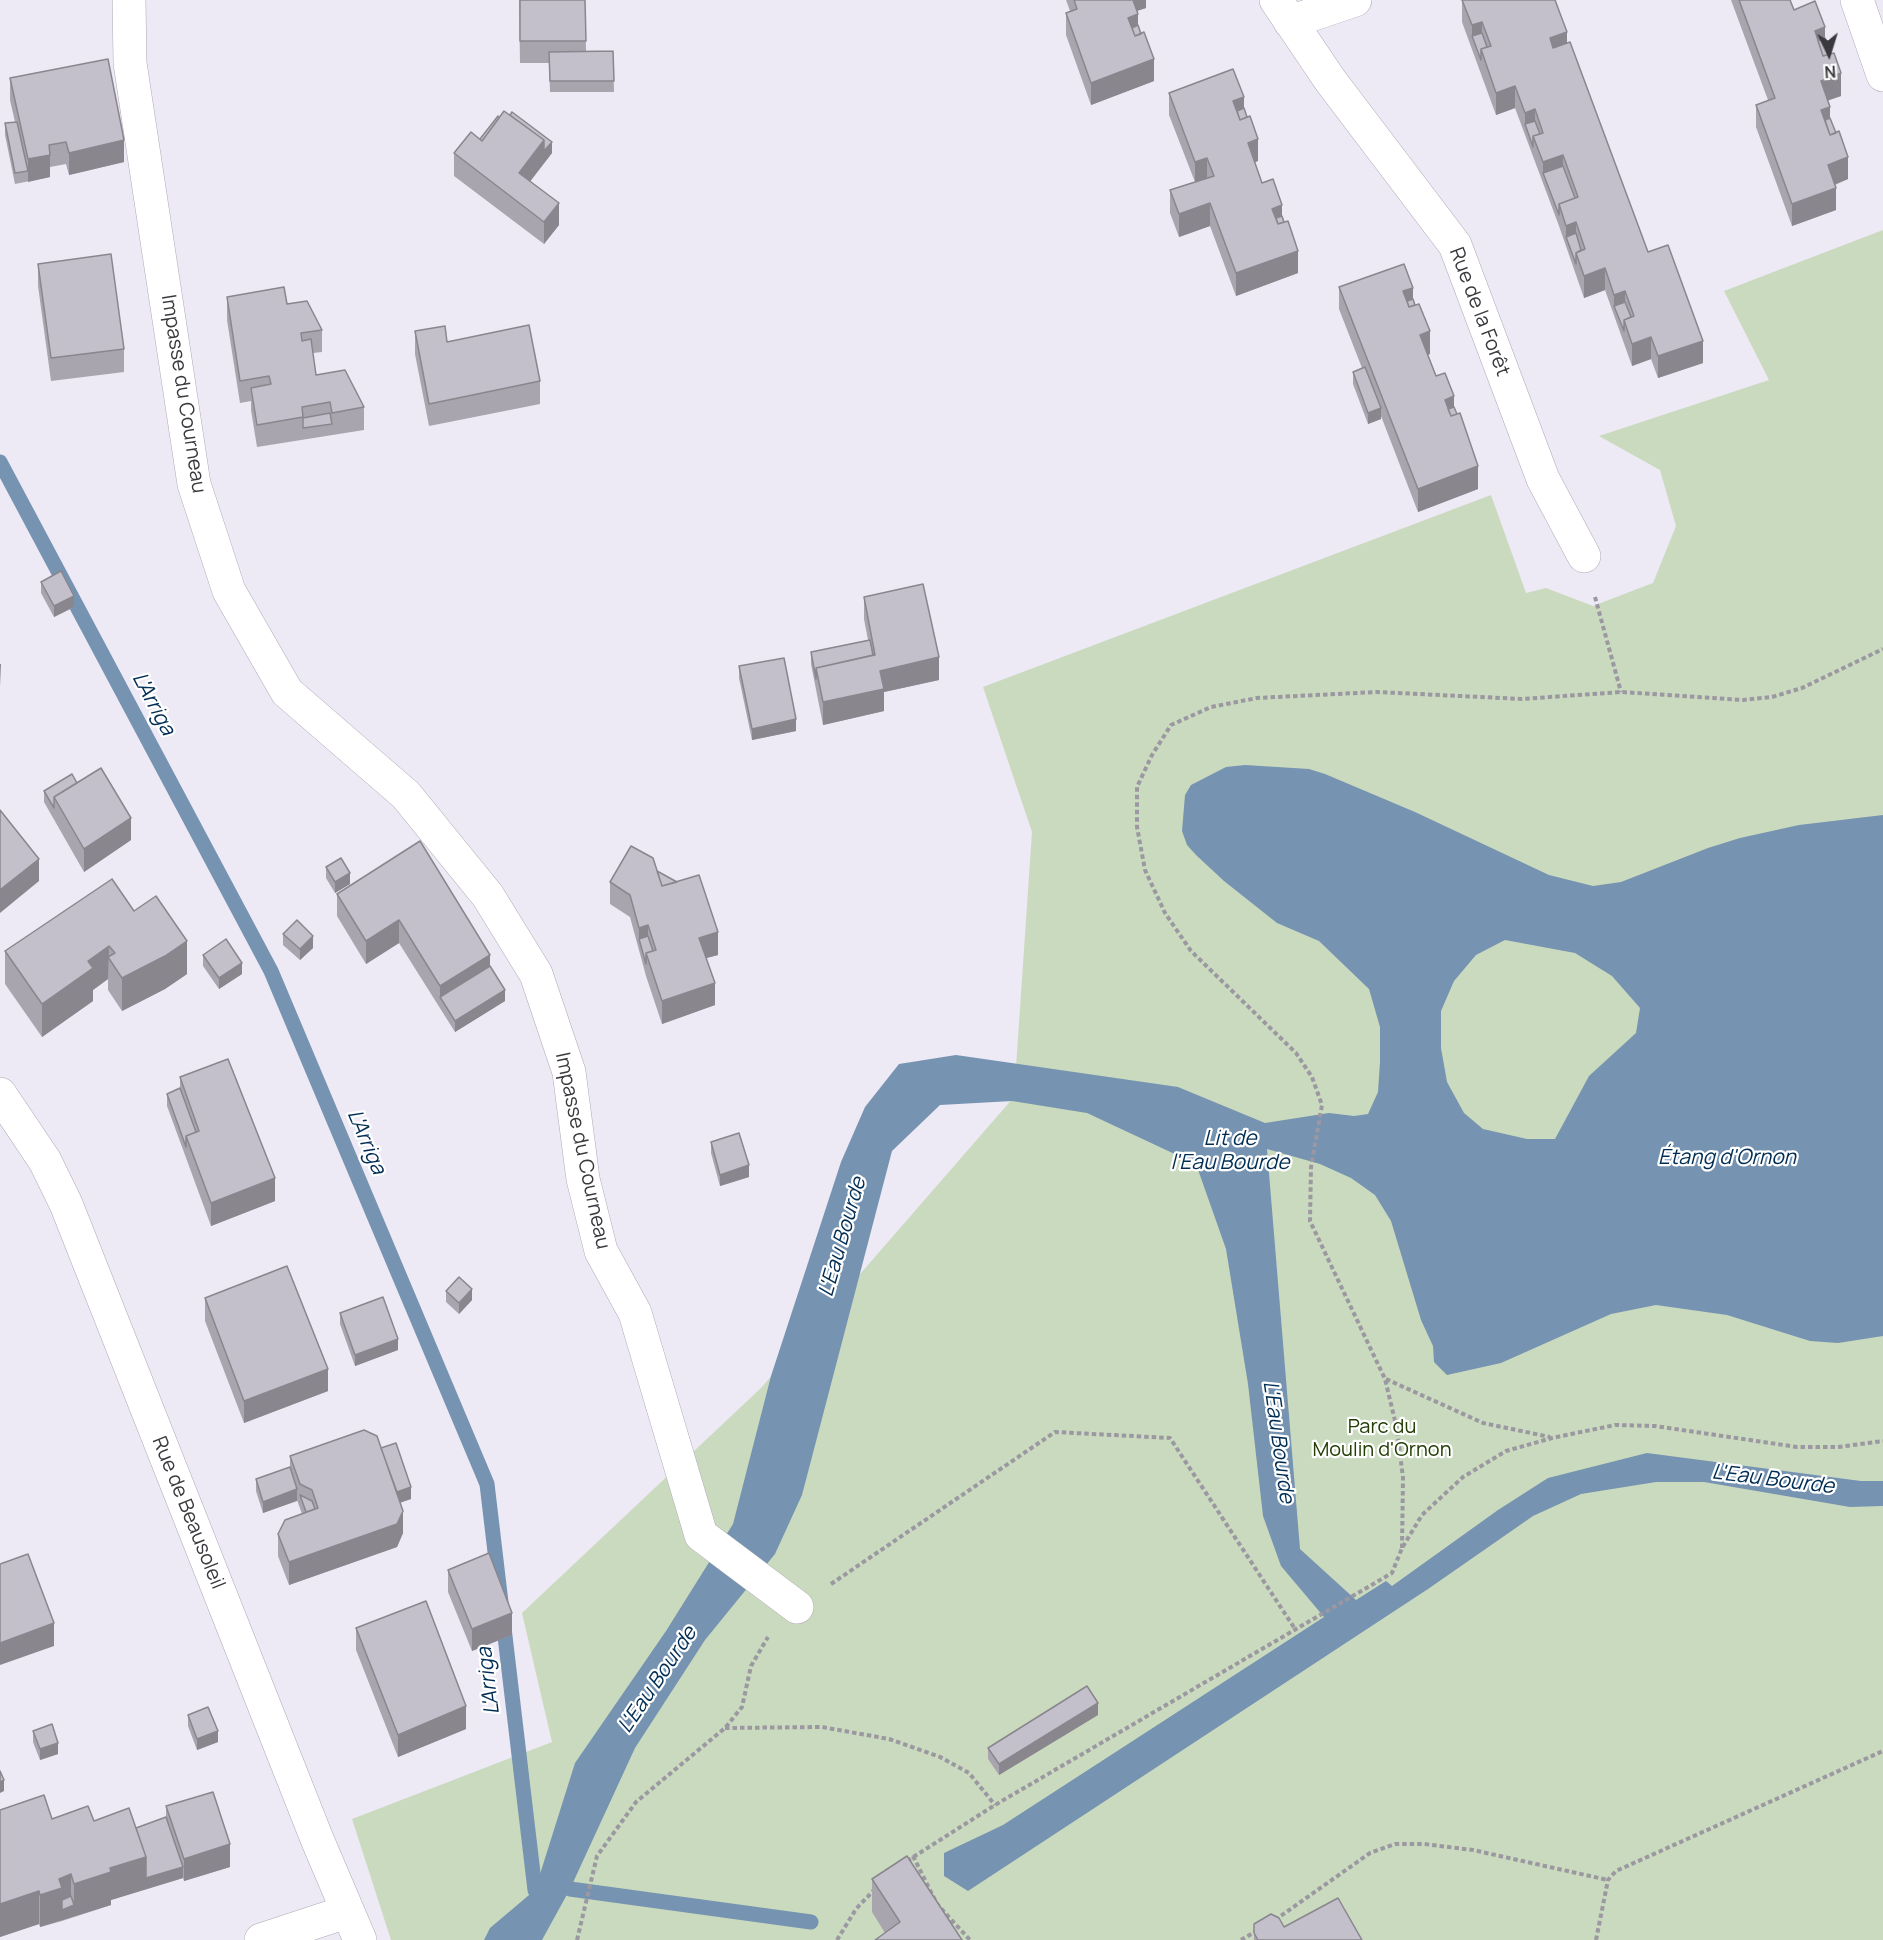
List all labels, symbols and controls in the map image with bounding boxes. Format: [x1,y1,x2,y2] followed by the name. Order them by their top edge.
[1799,24,1859,84] north arrow
[1824,61,1837,83] text: N
[1443,244,1515,380] street label: Rue de la Forêt
[155,293,211,495] street label: Impasse du Courneau
[126,668,180,740] water label: L'Arriga
[549,1050,615,1252] street label: Impasse du Courneau
[341,1106,391,1178] water label: L'Arriga
[1171,1126,1289,1176] water label: Lit de l'Eau Bourde
[1658,1145,1796,1171] water label: Étang d'Ornon
[814,1174,872,1300] water label: L'Eau Bourde
[1257,1379,1299,1505] water label: L'Eau Bourde
[1312,1415,1452,1462] park label: Parc du Moulin d'Ornon
[146,1433,230,1593] street label: Rue de Beausoleil
[1711,1460,1835,1500] water label: L'Eau Bourde
[613,1622,703,1738] water label: L'Eau Bourde
[472,1646,506,1716] water label: L'Arriga

